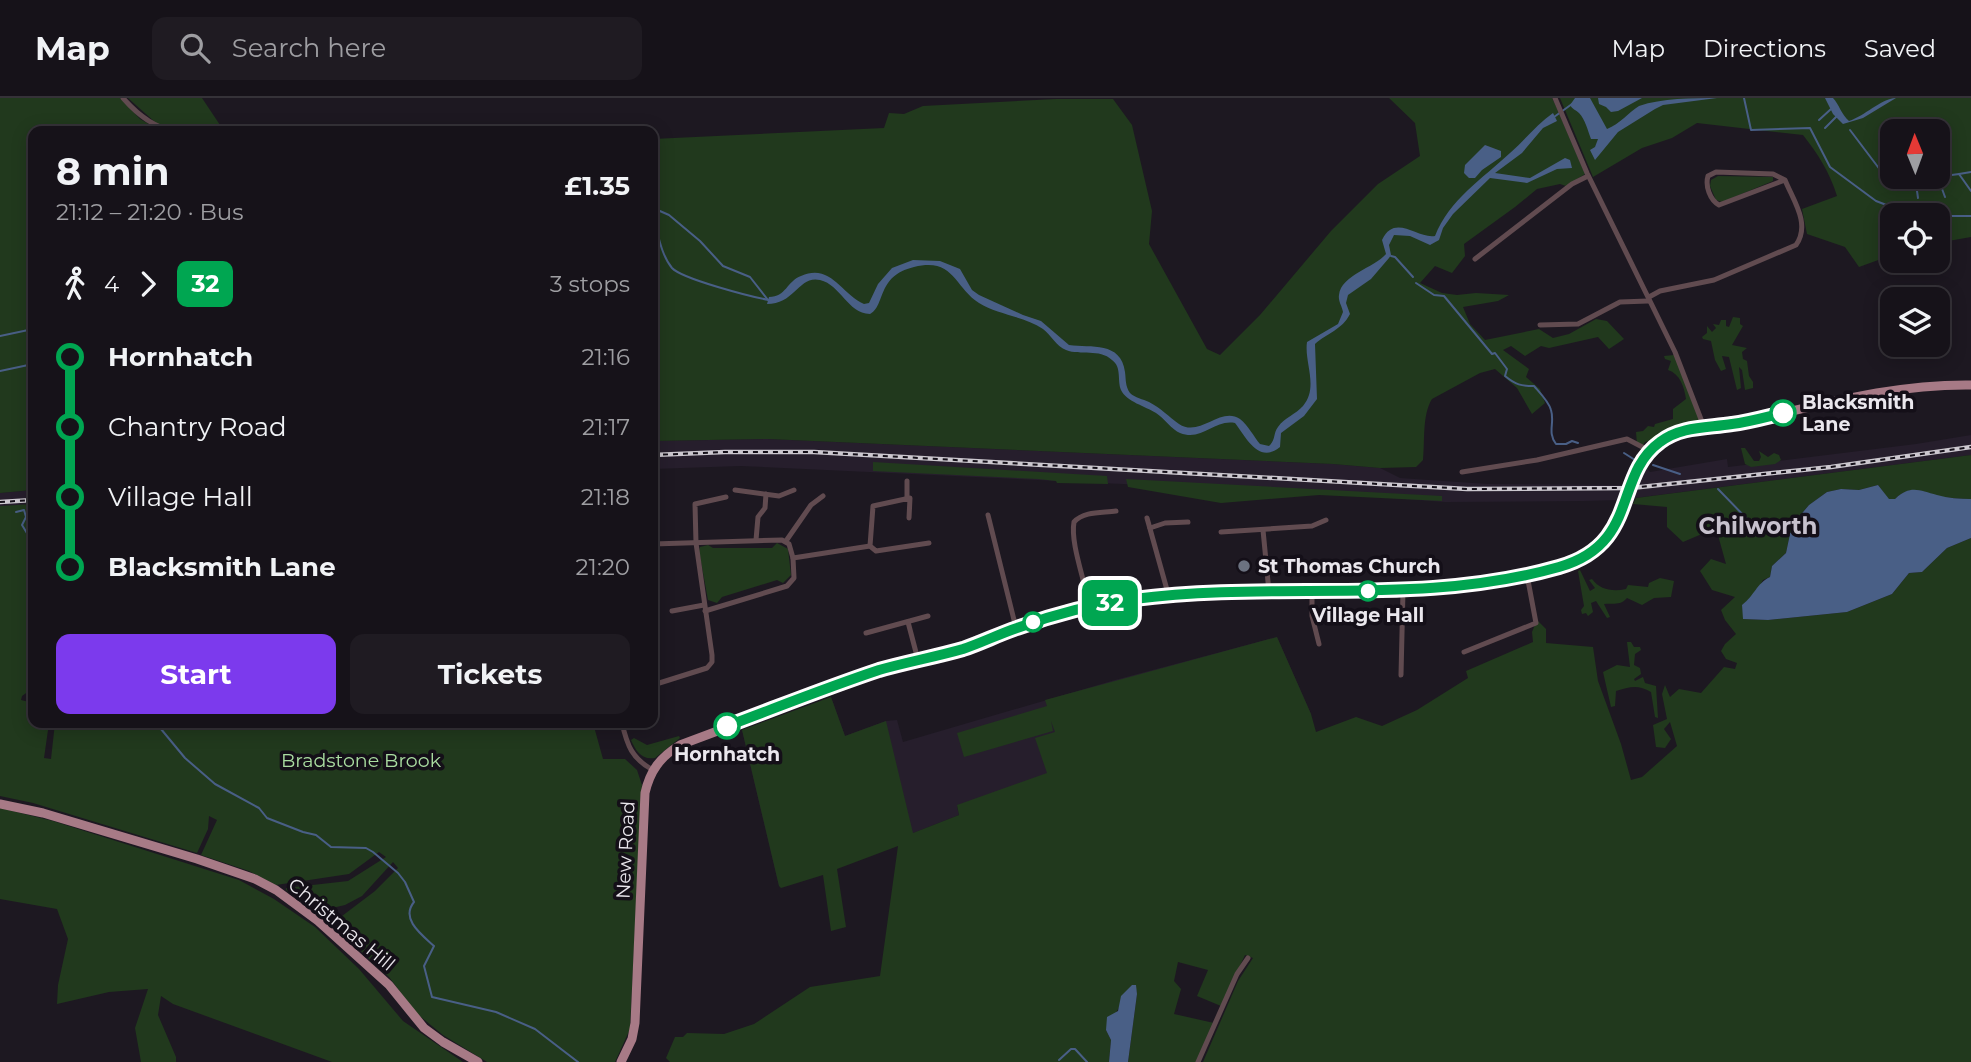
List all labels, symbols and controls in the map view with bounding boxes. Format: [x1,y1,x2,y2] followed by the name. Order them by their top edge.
[152,17,642,80] search box
[35,28,110,68] text: Map
[176,29,214,67] icon: search
[232,32,386,64] text: Search here
[1612,34,1665,63] text: Map
[1703,34,1826,63] text: Directions
[1864,34,1936,63] text: Saved
[1880,119,1950,189] north arrow
[1880,119,1950,357] map controls
[56,148,169,195] text: 8 min
[564,170,630,202] text: £1.35
[56,198,244,226] text: 21:12 – 21:20 · Bus
[1880,203,1950,273] button: locate
[56,265,94,303] icon: walk
[129,265,167,303] icon: forward
[191,269,219,298] text: 32
[104,270,119,298] text: 4
[550,270,630,298] text: 3 stops
[1880,287,1950,357] button: layers
[108,341,253,373] text: Hornhatch
[581,343,630,371] text: 21:16
[1802,391,1914,436] place label: Blacksmith Lane
[1770,400,1796,426] marker: Blacksmith Lane
[108,411,287,443] text: Chantry Road
[582,413,630,441] text: 21:17
[108,481,253,513] text: Village Hall
[581,483,630,511] text: 21:18
[1699,512,1817,540] district label: Chilworth
[108,551,336,583] text: Blacksmith Lane
[576,553,630,581] text: 21:20
[1258,555,1441,578] place label: St Thomas Church
[1236,558,1252,574] marker: St Thomas Church
[1078,580,1142,626] line badge: 32
[1358,581,1378,601] marker: Village Hall
[1096,588,1124,617] text: 32
[1311,604,1424,627] place label: Village Hall
[1023,612,1043,632] unlabelled marker
[56,634,336,714] button: Start
[350,634,630,714] button: Tickets
[714,713,740,739] marker: Hornhatch
[674,743,780,766] place label: Hornhatch
[281,749,442,772] park label: Bradstone Brook
[611,800,640,900] street label: New Road
[284,873,400,976] street label: Christmas Hill

